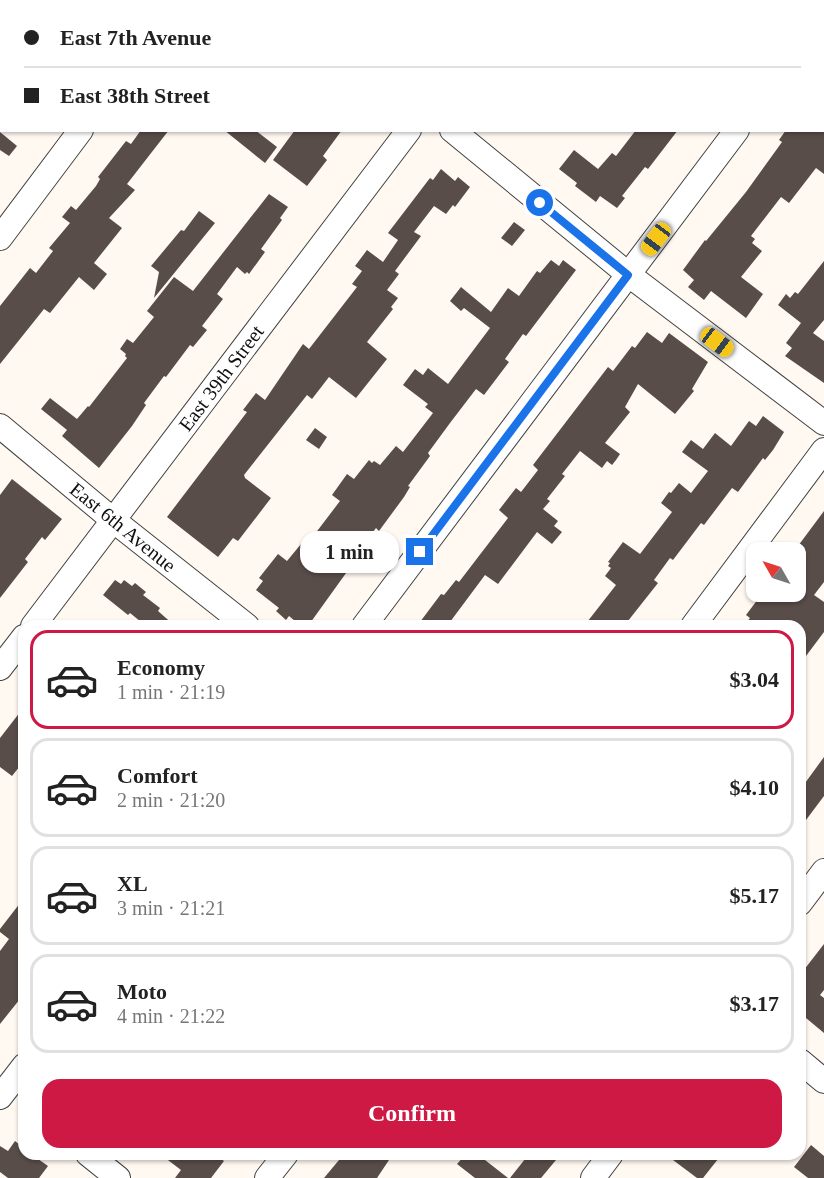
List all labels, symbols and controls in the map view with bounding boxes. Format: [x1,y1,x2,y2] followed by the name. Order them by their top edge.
[60,25,211,50] text: East 7th Avenue
[60,83,210,108] text: East 38th Street
[526,189,553,216] route start
[638,219,674,259] car
[174,320,268,435] street label: East 39th Street
[697,324,737,360] car
[66,478,180,576] street label: East 6th Avenue
[300,531,399,573] callout: 1 min
[406,538,433,565] route end
[325,541,374,563] text: 1 min
[746,542,806,602] north arrow
[746,542,806,602] map controls
[45,653,99,707] icon: car
[117,655,205,680] text: Economy
[730,667,779,692] text: $3.04
[117,681,225,703] text: 1 min · 21:19
[45,761,99,815] icon: car
[117,763,198,788] text: Comfort
[730,775,779,800] text: $4.10
[117,789,225,811] text: 2 min · 21:20
[45,869,99,923] icon: car
[117,871,148,896] text: XL
[730,883,779,908] text: $5.17
[117,897,225,919] text: 3 min · 21:21
[45,977,99,1031] icon: car
[117,979,167,1004] text: Moto
[730,991,779,1016] text: $3.17
[117,1005,225,1027] text: 4 min · 21:22
[42,1079,782,1148] button: Confirm

